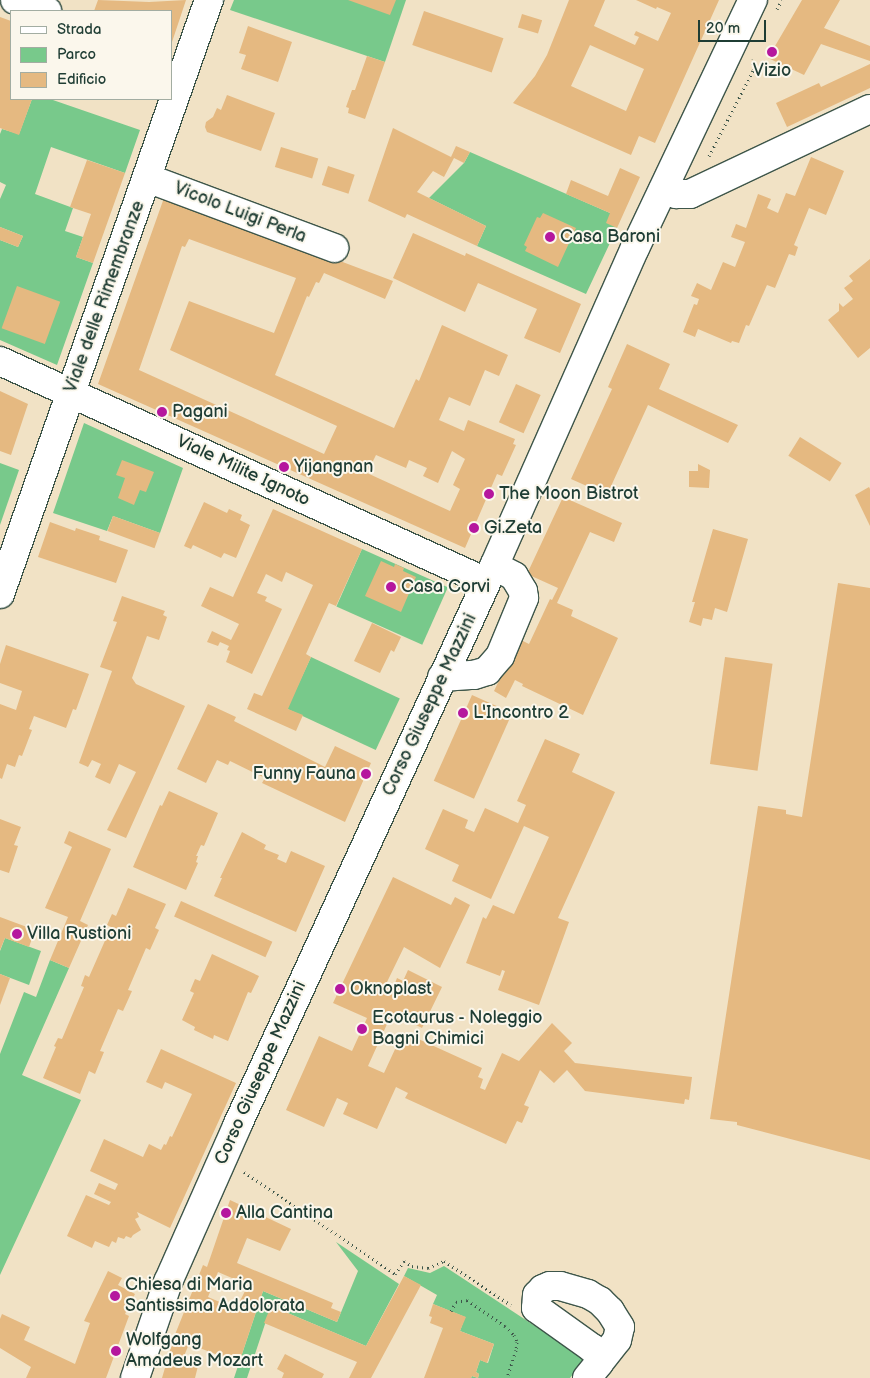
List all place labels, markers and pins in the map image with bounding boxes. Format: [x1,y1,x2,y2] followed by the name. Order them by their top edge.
[766,46,778,58] marker: Vizio
[753,60,791,82] place label: Vizio
[560,226,660,248] place label: Casa Baroni
[544,231,556,243] marker: Casa Baroni
[172,401,228,423] place label: Pagani
[156,406,168,418] marker: Pagani
[294,456,373,478] place label: Yijangnan
[278,461,290,473] marker: Yijangnan
[499,483,638,505] place label: The Moon Bistrot
[483,488,495,500] marker: The Moon Bistrot
[484,517,542,539] place label: Gi.Zeta
[468,522,480,534] marker: Gi.Zeta
[401,576,490,598] place label: Casa Corvi
[385,581,397,593] marker: Casa Corvi
[473,702,569,724] place label: L'Incontro 2
[457,707,469,719] marker: L'Incontro 2
[251,763,356,785] place label: Funny Fauna
[360,768,372,780] marker: Funny Fauna
[27,923,131,945] place label: Villa Rustioni
[11,928,23,940] marker: Villa Rustioni
[350,978,432,1000] place label: Oknoplast
[334,983,346,995] marker: Oknoplast
[372,1008,544,1050] place label: Ecotaurus - Noleggio Bagni Chimici
[356,1023,368,1035] marker: Ecotaurus - Noleggio Bagni Chimici
[236,1202,333,1224] place label: Alla Cantina
[220,1207,232,1219] marker: Alla Cantina
[125,1275,305,1318] place label: Chiesa di Maria Santissima Addolorata
[109,1290,121,1302] marker: Chiesa di Maria Santissima Addolorata
[126,1330,263,1372] place label: Wolfgang Amadeus Mozart
[110,1345,122,1357] marker: Wolfgang Amadeus Mozart

